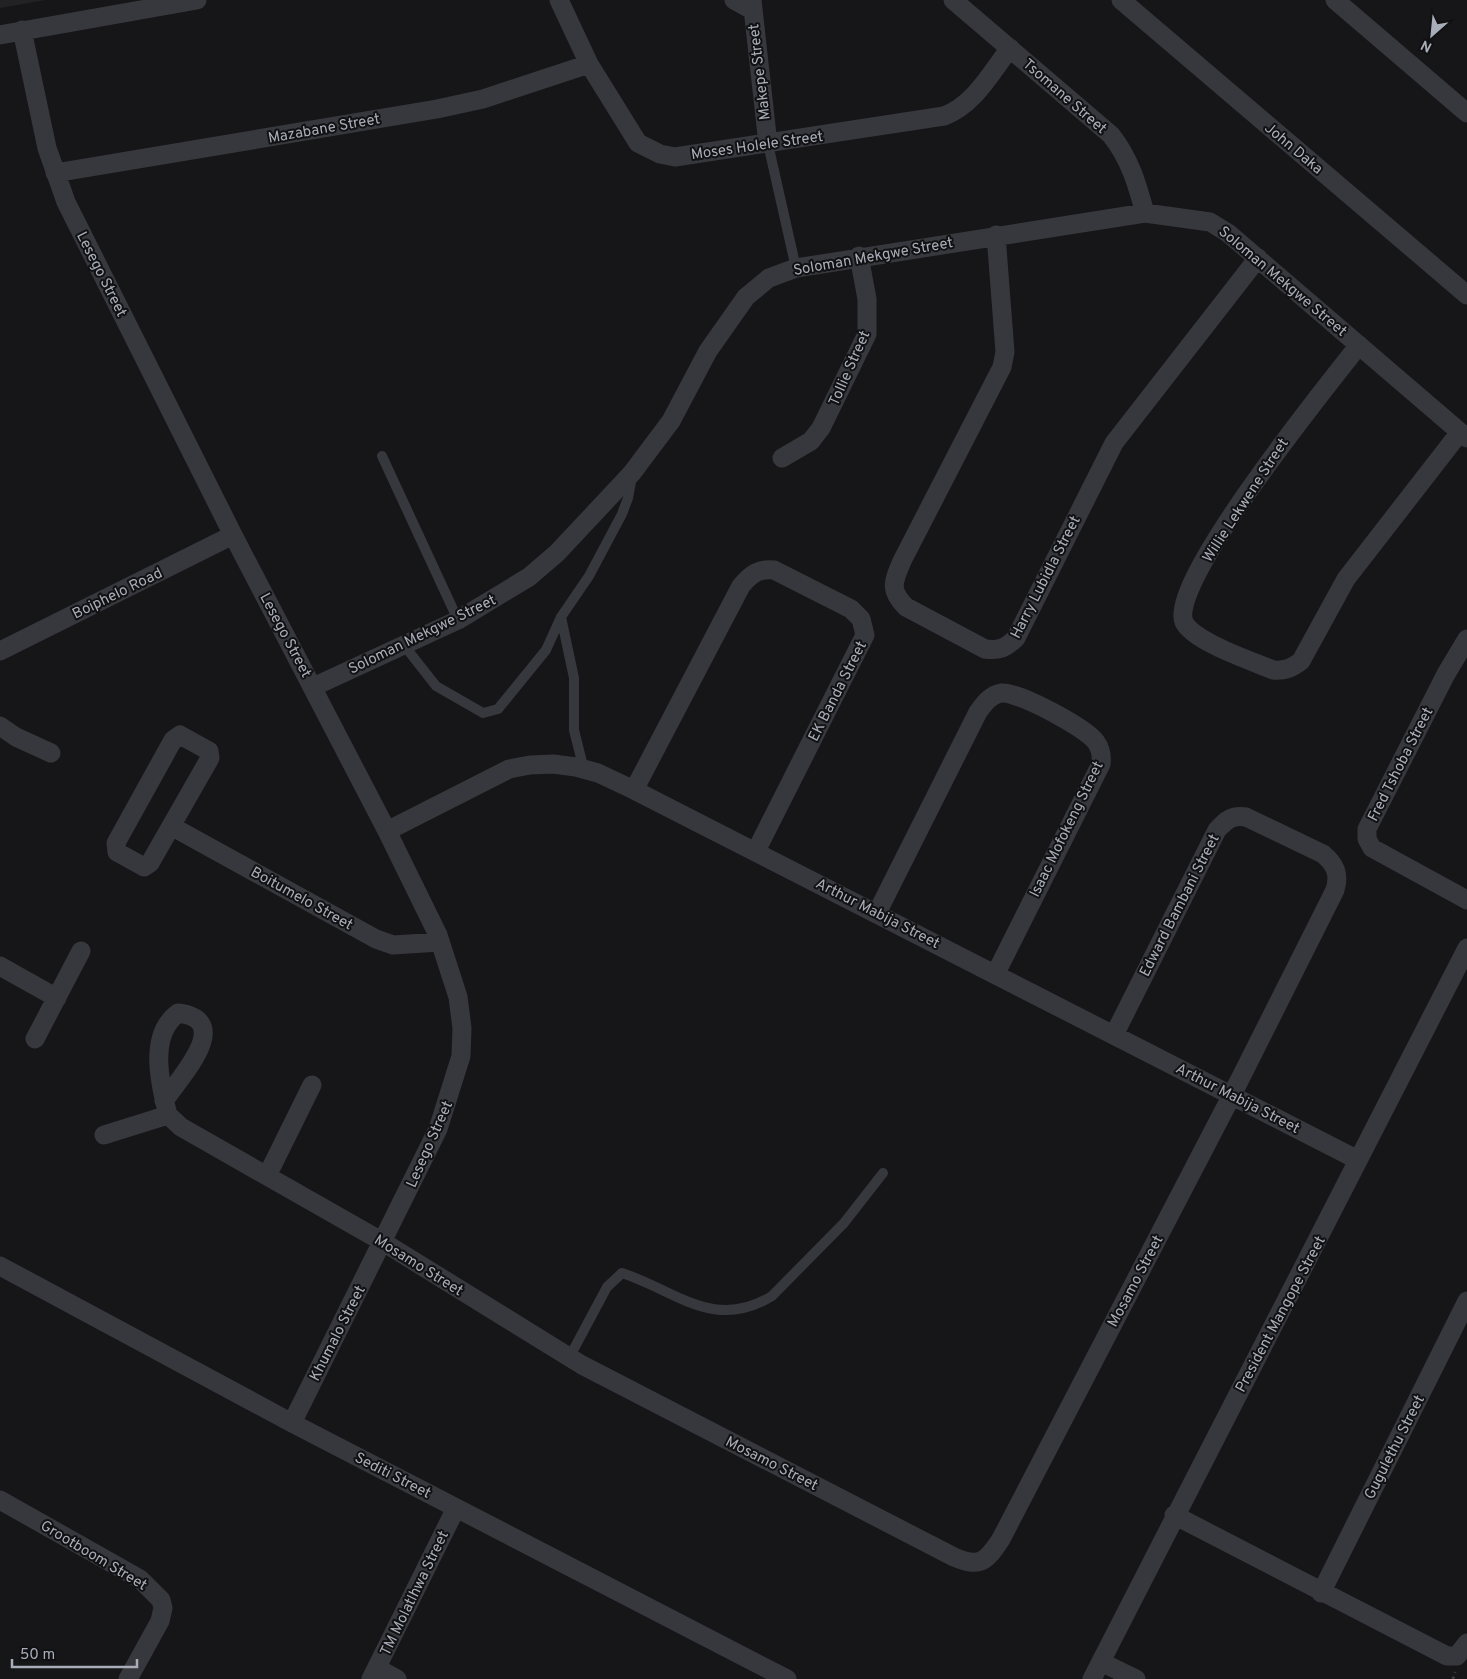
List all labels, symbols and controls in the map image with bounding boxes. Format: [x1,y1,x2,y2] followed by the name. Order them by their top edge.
[1407,10,1457,60] north arrow
[745,23,776,121] street label: Makepe Street
[1418,35,1435,55] text: N
[1018,55,1110,139] street label: Tsomane Street
[267,110,382,149] street label: Mazabane Street
[1260,119,1326,179] street label: John Daka
[690,128,825,165] street label: Moses Holele Street
[1214,223,1350,341] street label: Soloman Mekgwe Street
[71,229,130,320] street label: Lesego Street
[792,234,955,281] street label: Soloman Mekgwe Street
[825,328,875,409] street label: Tollie Street
[1199,435,1294,566] street label: Willie Lekwene Street
[1007,513,1086,642] street label: Harry Lubidla Street
[69,564,166,624] street label: Boiphelo Road
[254,590,315,681] street label: Lesego Street
[346,591,500,679] street label: Soloman Mekgwe Street
[805,638,872,745] street label: EK Banda Street
[1364,704,1438,825] street label: Fred Tshoba Street
[1026,759,1109,901] street label: Isaac Mofokeng Street
[1136,831,1225,980] street label: Edward Bambani Street
[247,863,356,935] street label: Boitumelo Street
[812,875,943,954] street label: Arthur Mabija Street
[1172,1060,1303,1139] street label: Arthur Mabija Street
[403,1098,458,1191] street label: Lesego Street
[370,1231,466,1301] street label: Mosamo Street
[1104,1232,1169,1331] street label: Mosamo Street
[1232,1233,1331,1396] street label: President Mangope Street
[306,1283,371,1385] street label: Khumalo Street
[1361,1392,1430,1503] street label: Gugulethu Street
[722,1433,821,1496] street label: Mosamo Street
[351,1449,434,1504] street label: Sediti Street
[36,1517,150,1596] street label: Grootboom Street
[377,1528,454,1659] street label: TM Molatlhwa Street
[12,1636,138,1668] scale bar
[20,1646,55,1665] text: 50 m

